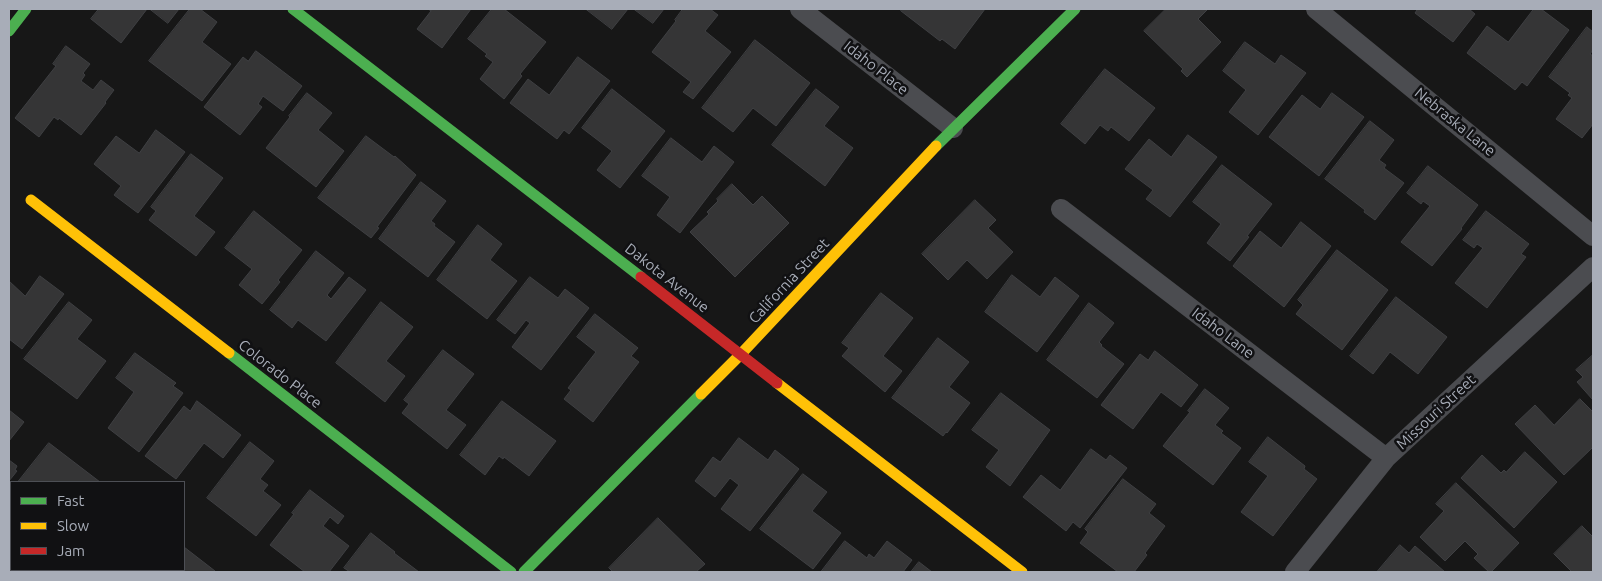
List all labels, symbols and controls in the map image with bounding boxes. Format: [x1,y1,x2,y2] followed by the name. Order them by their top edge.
[840,37,912,99] street label: Idaho Place
[1411,84,1499,160] street label: Nebraska Lane
[745,235,833,327] street label: California Street
[621,240,713,316] street label: Dakota Avenue
[1188,304,1258,362] street label: Idaho Lane
[235,336,325,412] street label: Colorado Place
[1393,371,1479,453] street label: Missouri Street
[10,481,185,571] legend
[57,492,84,509] text: Fast
[57,517,89,534] text: Slow
[57,542,85,559] text: Jam

